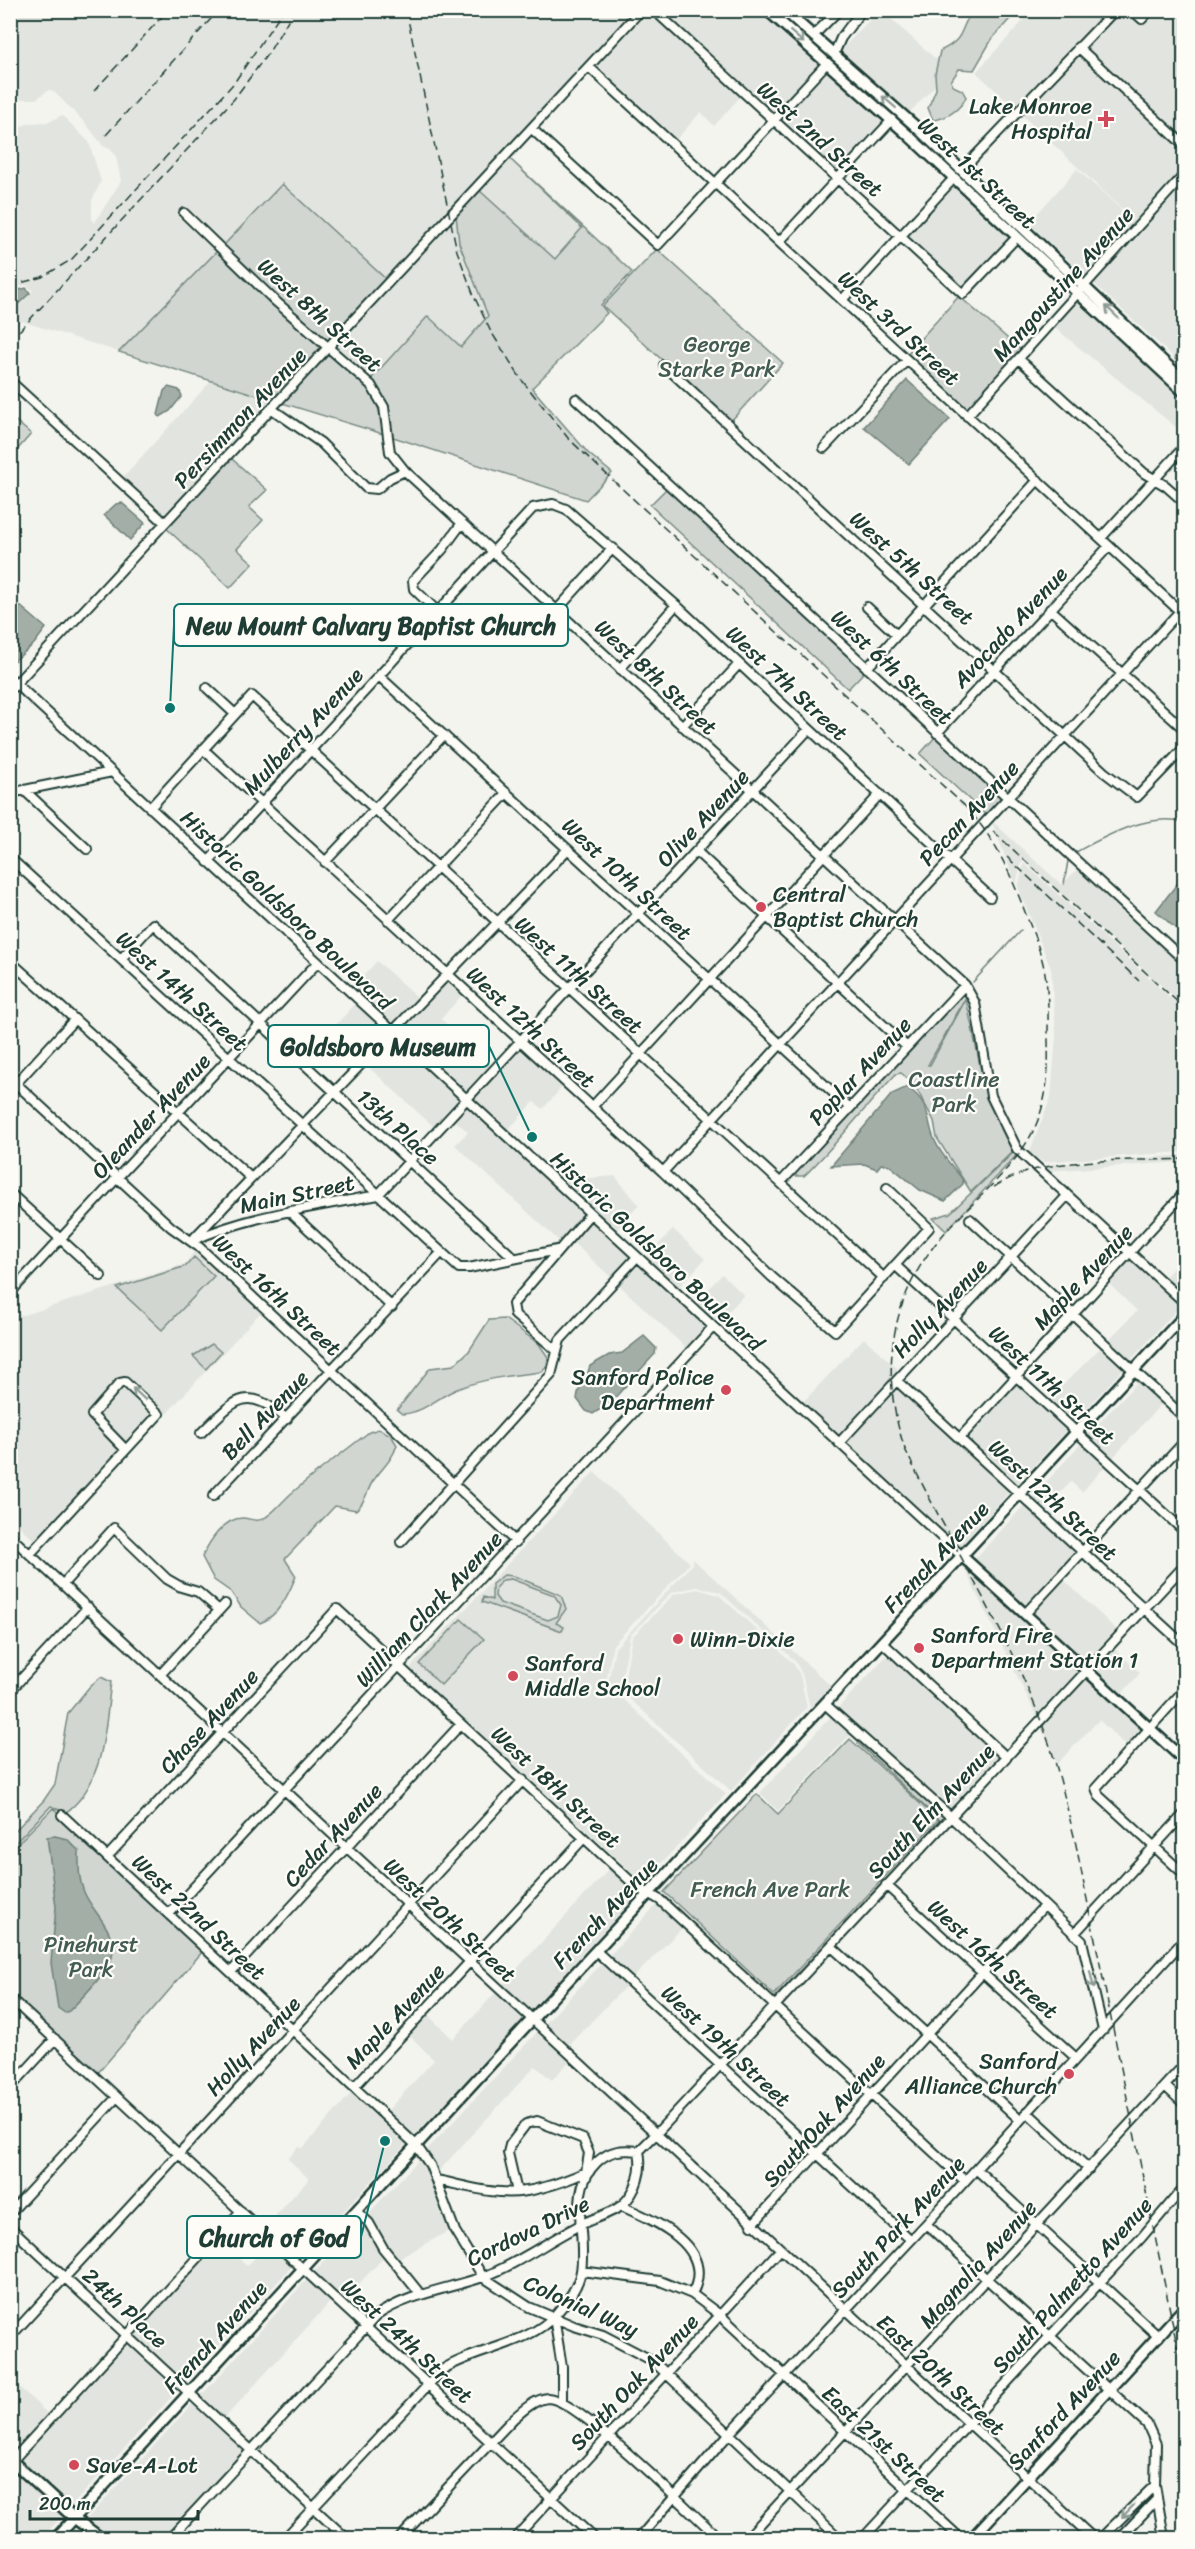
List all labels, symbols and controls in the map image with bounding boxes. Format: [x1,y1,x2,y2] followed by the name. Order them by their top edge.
[789,30,805,43] one-way arrow
[747,71,893,207] street label: West 2nd Street
[969,87,1093,151] place label: Lake Monroe Hospital
[881,96,897,110] one-way arrow
[908,107,1046,239] street label: West 1st Street
[1097,110,1115,128] marker: Lake Monroe Hospital
[982,197,1144,371] street label: Mangoustine Avenue
[248,248,392,383] street label: West 8th Street
[828,260,970,396] street label: West 3rd Street
[1104,305,1119,319] one-way arrow
[658,325,776,389] park label: George Starke Park
[164,338,317,498] street label: Persimmon Avenue
[840,501,984,636] street label: West 5th Street
[942,556,1078,698] street label: Avocado Avenue
[821,599,963,735] street label: West 6th Street
[174,604,568,646] callout: New Mount Calvary Baptist Church
[185,605,556,647] text: New Mount Calvary Baptist Church
[585,609,727,745] street label: West 8th Street
[716,615,858,751] street label: West 7th Street
[233,657,374,804] street label: Mulberry Avenue
[909,751,1029,875] street label: Pecan Avenue
[646,759,760,877] street label: Olive Avenue
[171,800,404,1021] street label: Historic Goldsboro Boulevard
[552,807,702,951] street label: West 10th Street
[773,875,918,939] place label: Central Baptist Church
[754,900,768,914] marker: Central Baptist Church
[505,906,653,1044] street label: West 11th Street
[107,920,258,1062] street label: West 14th Street
[457,956,606,1098] street label: West 12th Street
[799,1007,921,1135] street label: Poplar Avenue
[268,1025,489,1067] callout: Goldsboro Museum
[280,1026,476,1068] text: Goldsboro Museum
[81,1043,221,1189] street label: Oleander Avenue
[908,1060,1000,1124] park label: Coastline Park
[347,1079,449,1175] street label: 13th Place
[541,1141,774,1362] street label: Historic Goldsboro Boulevard
[236,1163,358,1225] street label: Main Street
[1023,1215,1143,1339] street label: Maple Avenue
[203,1224,351,1366] street label: West 16th Street
[883,1248,998,1368] street label: Holly Avenue
[979,1315,1125,1455] street label: West 11th Street
[571,1358,715,1422] place label: Sanford Police Department
[211,1360,319,1470] street label: Bell Avenue
[719,1383,733,1397] marker: Sanford Police Department
[132,1387,147,1401] one-way arrow
[979,1429,1128,1571] street label: West 12th Street
[873,1491,999,1622] street label: French Avenue
[345,1521,513,1697] street label: William Clark Avenue
[931,1616,1138,1680] place label: Sanford Fire Department Station 1
[690,1620,795,1659] place label: Winn-Dixie
[671,1632,685,1646] marker: Winn-Dixie
[912,1641,926,1655] marker: Sanford Fire Department Station 1
[525,1644,661,1708] place label: Sanford Middle School
[149,1659,269,1783] street label: Chase Avenue
[506,1669,520,1683] marker: Sanford Middle School
[482,1716,631,1859] street label: West 18th Street
[857,1733,1005,1888] street label: South Elm Avenue
[274,1773,392,1897] street label: Cedar Avenue
[122,1844,276,1991] street label: West 22nd Street
[374,1847,526,1993] street label: West 20th Street
[542,1847,668,1978] street label: French Avenue
[690,1870,850,1909] park label: French Ave Park
[918,1889,1068,2029] street label: West 16th Street
[44,1925,139,1989] park label: Pinehurst Park
[335,1954,455,2078] street label: Maple Avenue
[1087,1969,1098,1989] one-way arrow
[651,1975,801,2118] street label: West 19th Street
[196,1986,311,2106] street label: Holly Avenue
[904,2042,1058,2106] place label: Sanford Alliance Church
[752,2043,896,2196] street label: SouthOak Avenue
[1062,2067,1076,2081] marker: Sanford Alliance Church
[821,2146,975,2308] street label: South Park Avenue
[459,2184,597,2278] street label: Cordova Drive
[981,2187,1163,2383] street label: South Palmetto Avenue
[909,2190,1047,2338] street label: Magnolia Avenue
[187,2216,361,2258] callout: Church of God
[198,2217,351,2259] text: Church of God
[73,2258,177,2358] street label: 24th Place
[517,2263,646,2349] street label: Colonial Way
[331,2268,483,2414] street label: West 24th Street
[153,2271,278,2403] street label: French Avenue
[560,2304,709,2460] street label: South Oak Avenue
[867,2304,1015,2446] street label: East 20th Street
[997,2340,1131,2480] street label: Sanford Avenue
[812,2375,956,2513] street label: East 21st Street
[86,2446,198,2485] place label: Save-A-Lot
[67,2458,81,2472] marker: Save-A-Lot
[30,2483,198,2521] scale bar
[39,2488,91,2520] text: 200 m
[1120,2504,1135,2519] one-way arrow

